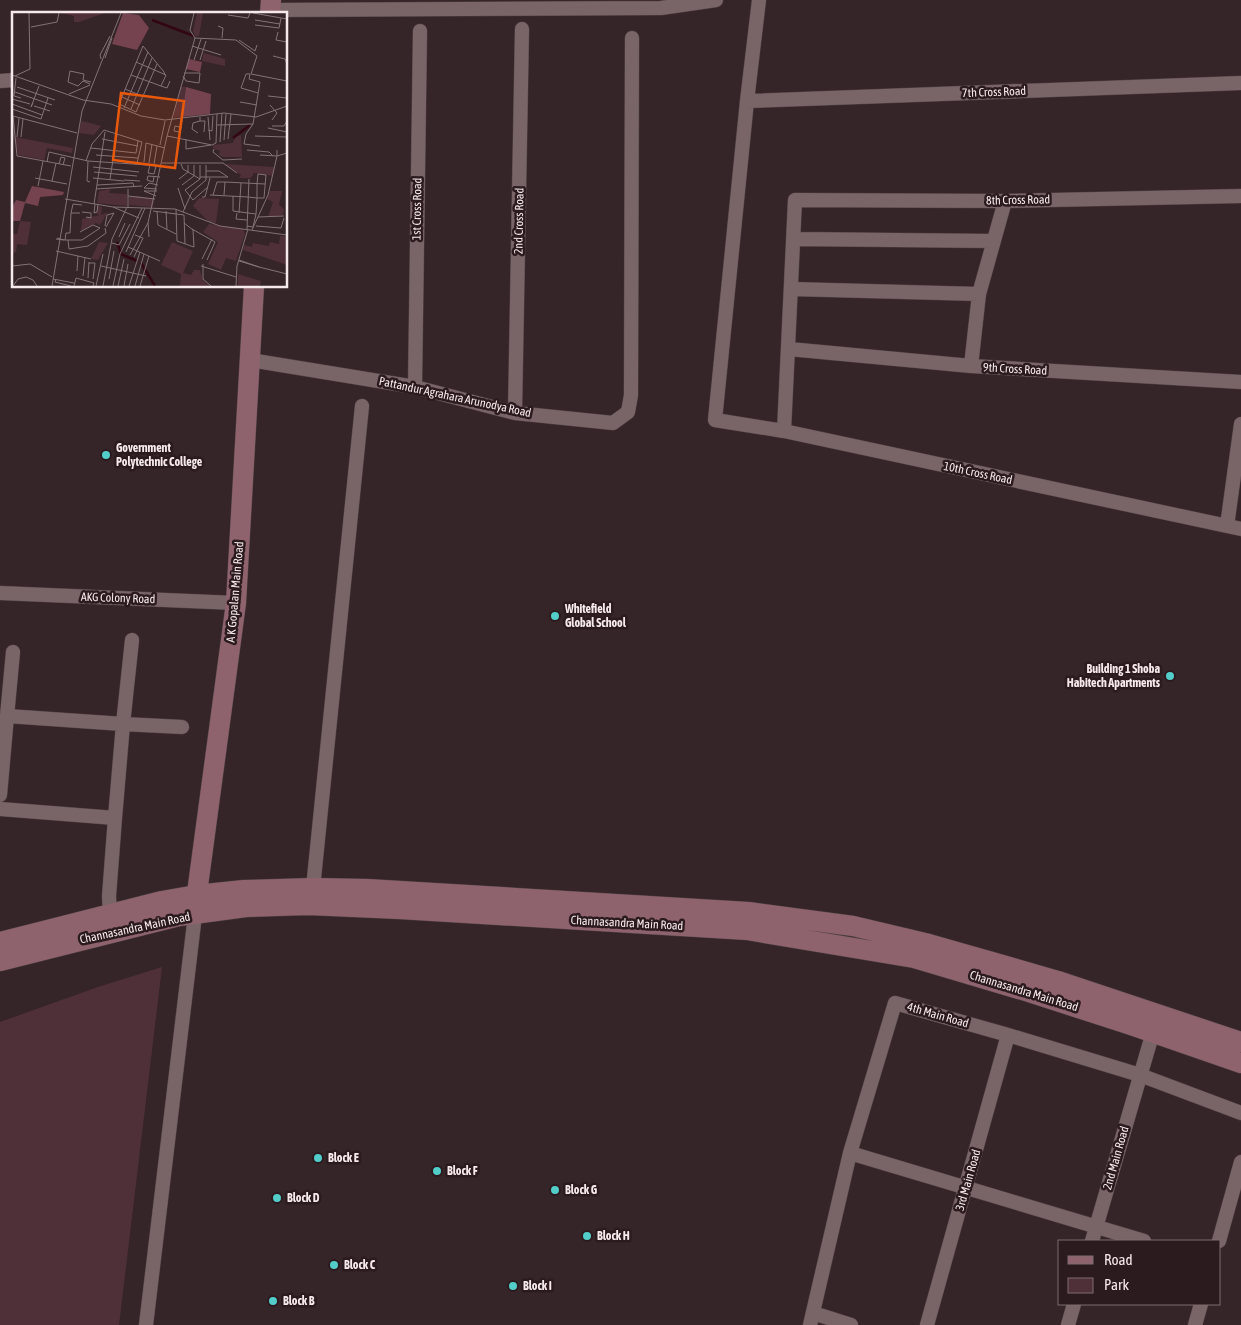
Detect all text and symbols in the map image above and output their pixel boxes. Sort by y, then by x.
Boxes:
inset map [12,12,288,288]
street label: 7th Cross Road [962,84,1026,100]
street label: 1st Cross Road [409,178,425,240]
street label: 2nd Cross Road [511,188,527,254]
street label: 8th Cross Road [986,192,1050,208]
street label: 9th Cross Road [983,360,1047,378]
street label: Pattandur Agrahara Arunodya Road [378,374,532,420]
place label: Government Polytechnic College [116,441,203,469]
marker: Government Polytechnic College [100,449,112,461]
street label: 10th Cross Road [942,459,1014,487]
street label: A K Gopalan Main Road [224,541,246,643]
street label: AKG Colony Road [81,590,155,606]
place label: Whitefield Global School [564,602,627,630]
marker: Whitefield Global School [549,610,561,622]
place label: Building 1 Shoba Habitech Apartments [1067,662,1161,690]
marker: Building 1 Shoba Habitech Apartments [1164,670,1176,682]
street label: Channasandra Main Road [78,909,192,947]
street label: Channasandra Main Road [570,913,684,933]
street label: Channasandra Main Road [968,968,1080,1014]
street label: 4th Main Road [906,1000,970,1030]
street label: 2nd Main Road [1100,1125,1132,1191]
street label: 3rd Main Road [953,1148,983,1212]
place label: Block E [328,1151,359,1165]
marker: Block E [312,1152,324,1164]
place label: Block F [447,1164,478,1178]
marker: Block F [431,1165,443,1177]
place label: Block G [565,1183,598,1197]
marker: Block G [549,1184,561,1196]
place label: Block D [287,1191,320,1205]
marker: Block D [271,1192,283,1204]
place label: Block H [597,1229,630,1243]
marker: Block H [581,1230,593,1242]
legend [1058,1240,1221,1305]
text: Road [1104,1251,1133,1268]
place label: Block C [344,1258,376,1272]
marker: Block C [328,1259,340,1271]
text: Park [1104,1276,1129,1293]
place label: Block I [523,1279,552,1293]
marker: Block I [507,1280,519,1292]
place label: Block B [283,1294,315,1308]
marker: Block B [267,1295,279,1307]

